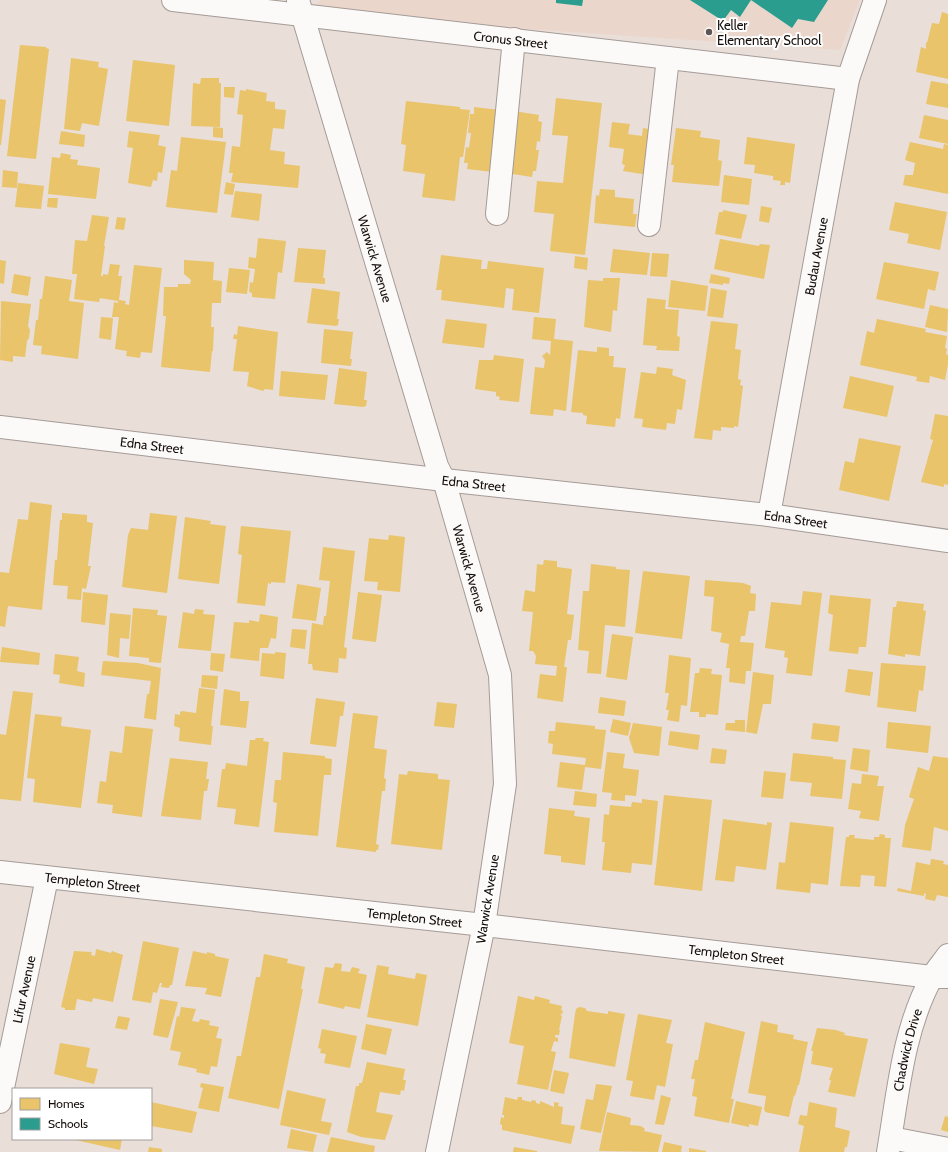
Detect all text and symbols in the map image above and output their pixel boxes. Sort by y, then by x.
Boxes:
place label: Keller Elementary School [717,17,821,48]
street label: Cronus Street [473,27,549,52]
marker: Keller Elementary School [704,27,714,37]
street label: Warwick Avenue [355,213,396,305]
street label: Budau Avenue [801,216,831,296]
street label: Edna Street [119,433,185,457]
street label: Edna Street [441,472,507,495]
street label: Edna Street [763,506,829,531]
street label: Warwick Avenue [449,523,490,614]
street label: Warwick Avenue [472,853,502,945]
street label: Templeton Street [44,869,142,895]
street label: Templeton Street [366,904,464,931]
street label: Templeton Street [688,941,786,968]
street label: Lifur Avenue [9,954,39,1025]
street label: Chadwick Drive [890,1006,925,1092]
legend [12,1088,152,1140]
text: Homes [48,1096,85,1111]
text: Schools [48,1116,88,1131]

